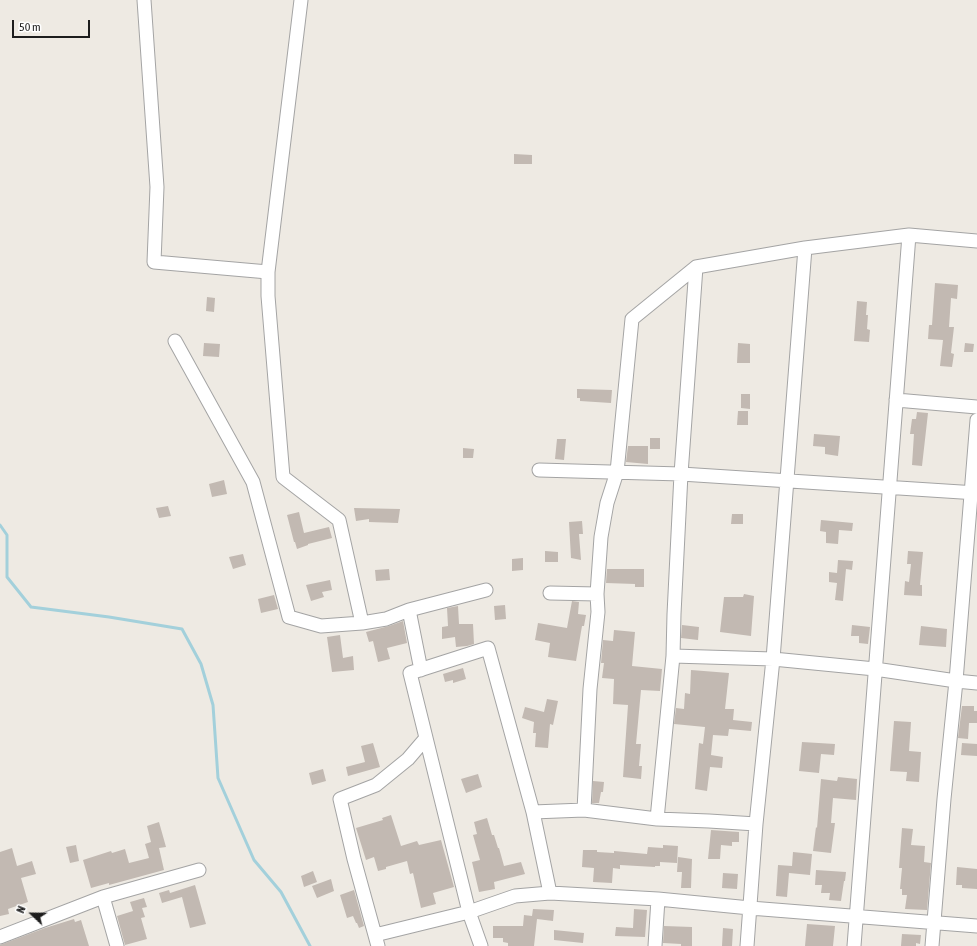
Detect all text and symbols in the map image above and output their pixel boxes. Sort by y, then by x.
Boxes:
scale bar [14,12,92,38]
text: 50 m [19,20,41,34]
north arrow [12,894,52,934]
text: N [14,904,28,915]

